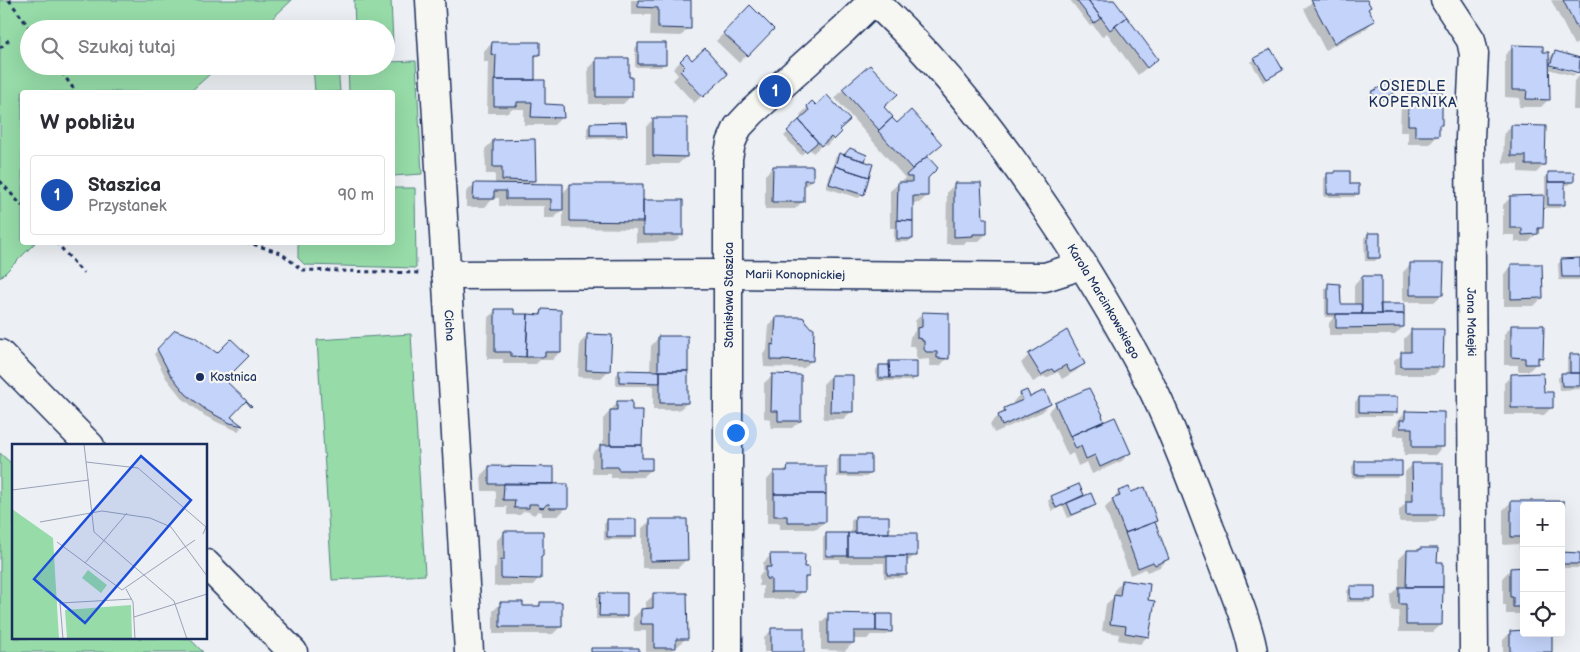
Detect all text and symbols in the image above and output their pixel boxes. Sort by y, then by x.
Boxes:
search box [20,20,395,75]
icon: search [38,34,66,62]
text: Szukaj tutaj [78,36,175,59]
pin: 1 [759,72,791,110]
district label: OSIEDLE KOPERNIKA [1369,78,1457,111]
text: W pobliżu [40,110,135,135]
text: Staszica [88,174,161,197]
text: 1 [54,186,60,205]
text: 90 m [338,186,374,205]
text: Przystanek [88,197,167,216]
street label: Karola Marcinkowskiego [1063,241,1143,362]
street label: Stanisława Staszica [722,242,737,348]
street label: Marii Konopnickiej [745,267,845,283]
street label: Jana Matejki [1463,287,1479,357]
street label: Cicha [441,309,457,342]
place label: Kostnica [210,370,257,385]
marker: Kostnica [194,371,206,383]
your location [723,420,749,446]
inset map [12,444,208,640]
map controls [1520,502,1565,637]
button: + [1520,502,1565,547]
button: − [1520,547,1565,592]
button: locate [1520,592,1565,637]

